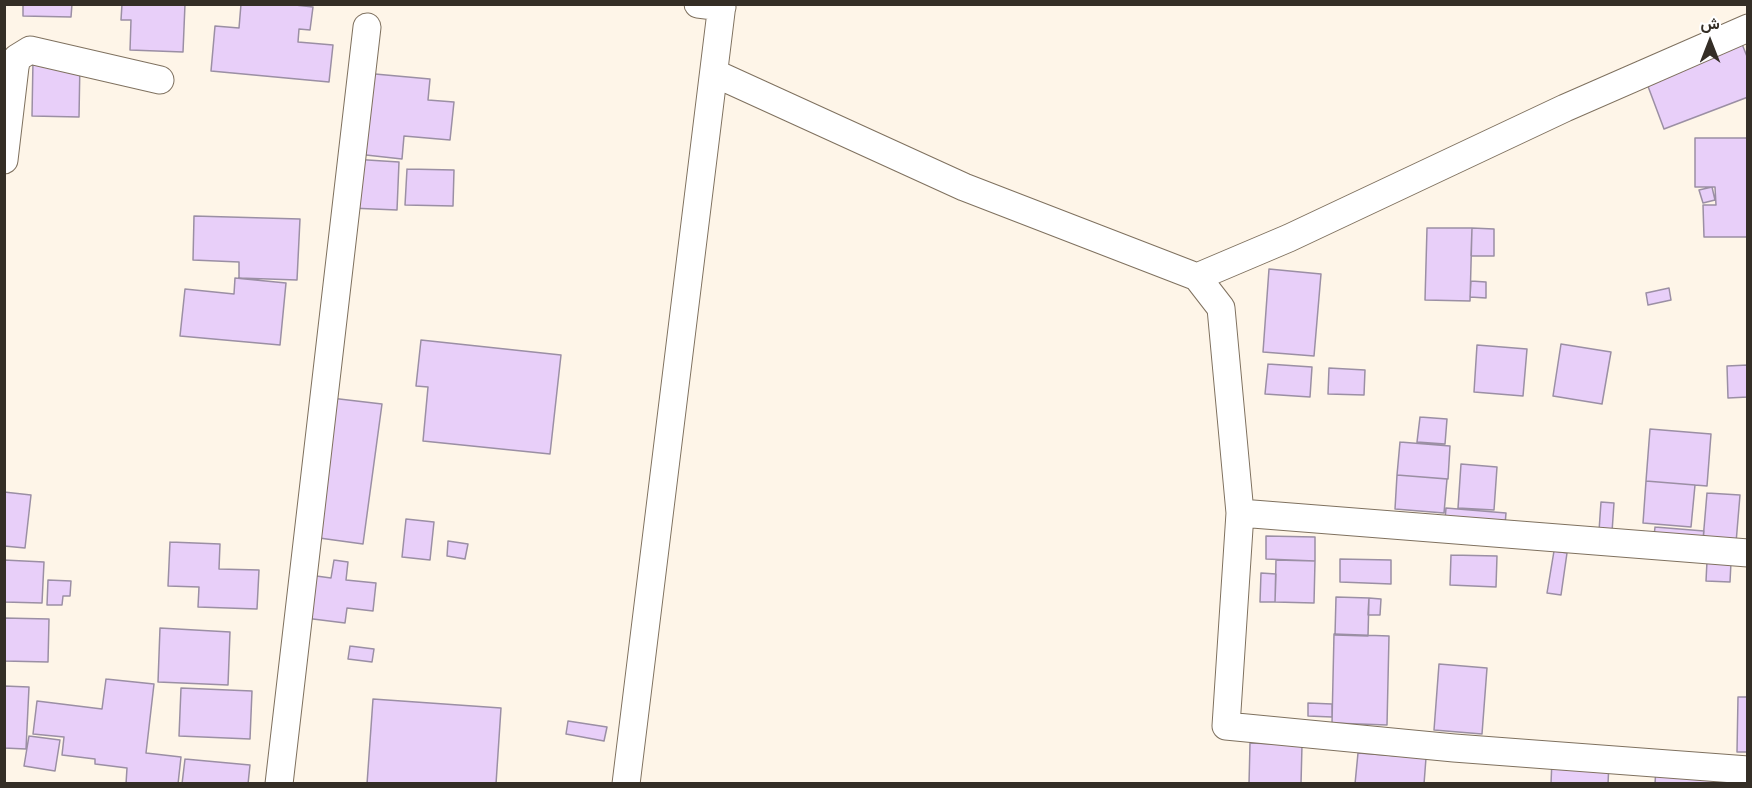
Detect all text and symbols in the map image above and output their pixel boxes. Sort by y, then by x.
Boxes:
north arrow [1680,12,1740,72]
text: ش [1700,16,1720,32]

